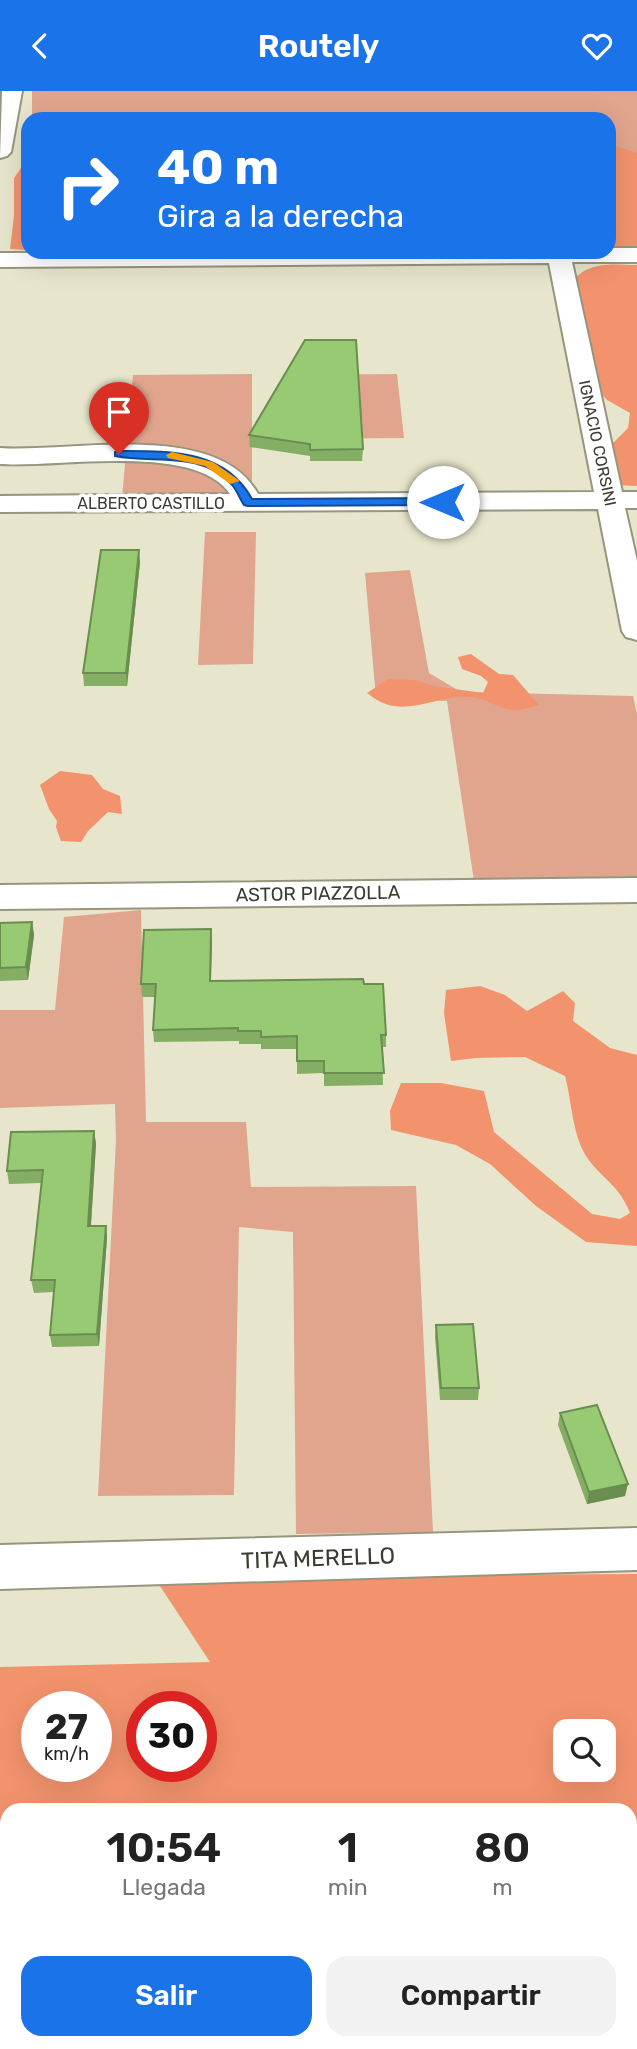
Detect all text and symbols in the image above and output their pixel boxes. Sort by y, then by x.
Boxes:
icon: back [21,27,59,65]
text: Routely [258,27,379,65]
icon: heart [578,27,616,65]
text: 40 m [157,138,279,196]
icon: right [42,140,133,231]
text: Gira a la derecha [157,197,404,235]
street label: IGNACIO CORSINI [575,378,620,508]
pin [89,382,149,454]
icon: arrive [100,393,138,431]
position arrow [406,465,480,539]
street label: ALBERTO CASTILLO [77,494,225,513]
street label: ASTOR PIAZZOLLA [235,881,401,906]
street label: TITA MERELLO [241,1541,395,1575]
speed limit sign: 30 [126,1691,217,1782]
text: 27 [45,1706,88,1748]
map controls [553,1719,616,1782]
button: search [553,1719,616,1782]
text: km/h [44,1743,89,1765]
text: 10:54 [107,1823,221,1873]
text: 1 [338,1823,358,1873]
text: 80 [474,1823,530,1873]
text: Llegada [122,1873,206,1901]
text: min [328,1873,368,1901]
text: m [492,1873,513,1901]
button: Salir [21,1956,312,2036]
button: Compartir [326,1956,616,2036]

